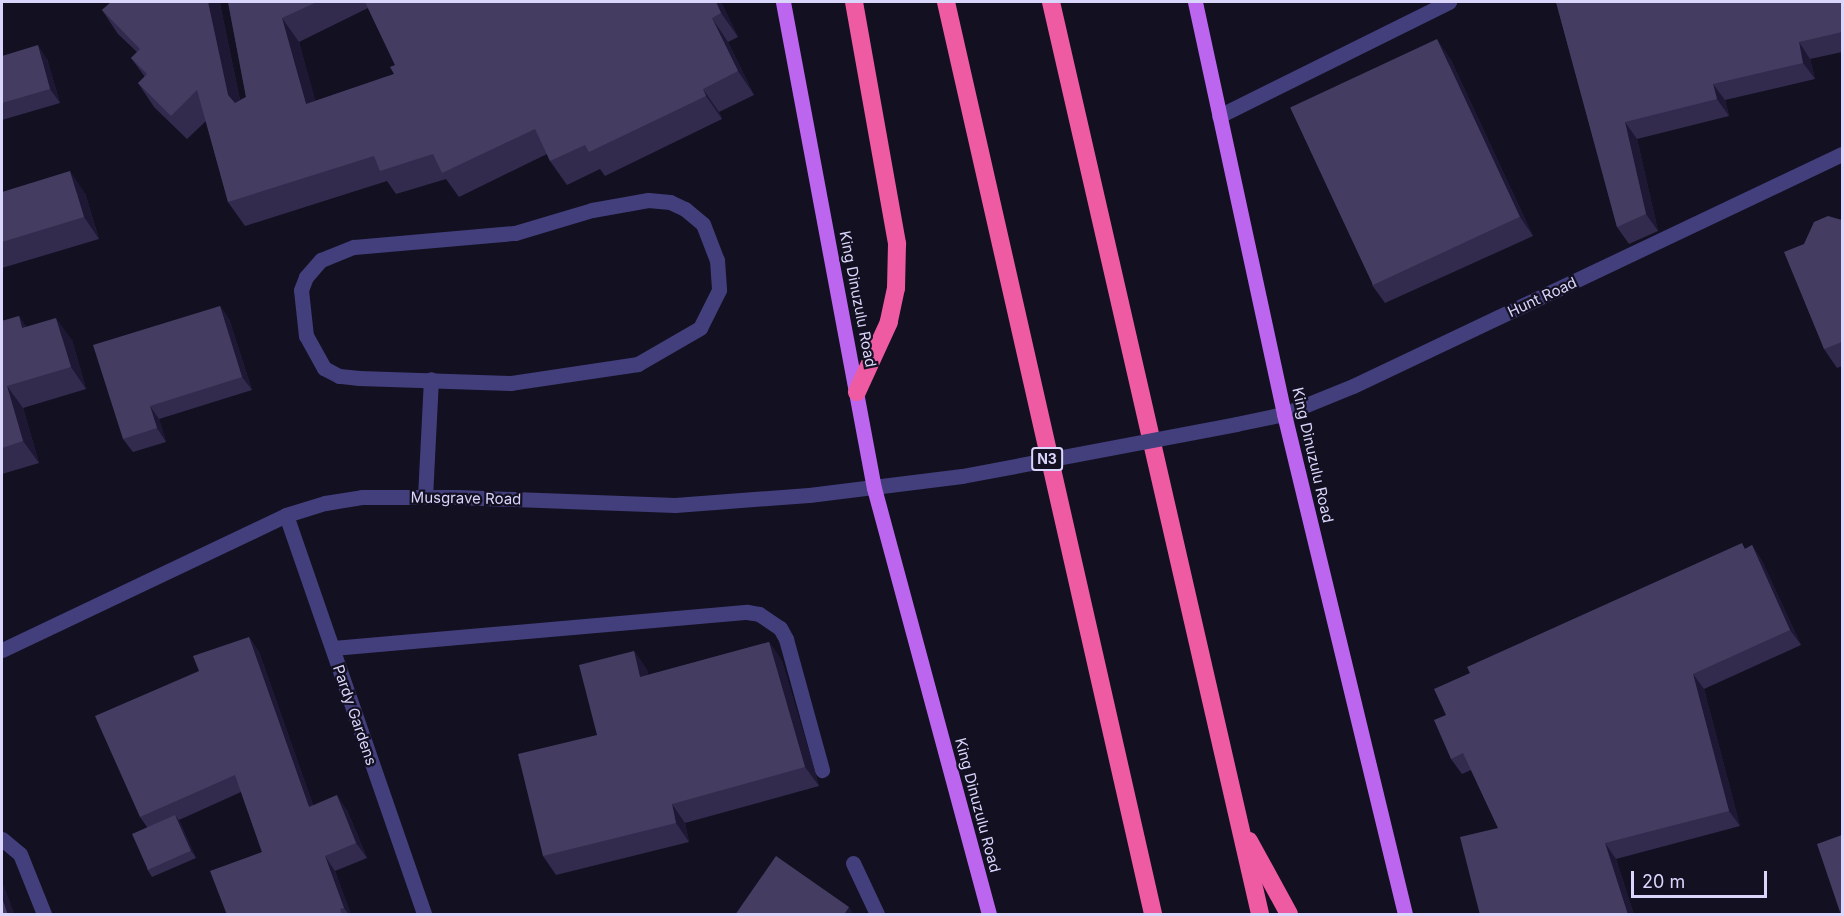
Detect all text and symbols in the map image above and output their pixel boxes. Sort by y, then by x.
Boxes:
street label: King Dinuzulu Road [836,229,880,369]
street label: Hunt Road [1505,273,1579,321]
street label: King Dinuzulu Road [1289,386,1337,524]
road number: N3 [1030,448,1064,470]
street label: Musgrave Road [411,488,521,508]
street label: Pardy Gardens [329,662,381,768]
street label: King Dinuzulu Road [951,736,1005,874]
scale bar [1634,859,1770,897]
text: 20 m [1642,871,1685,892]

